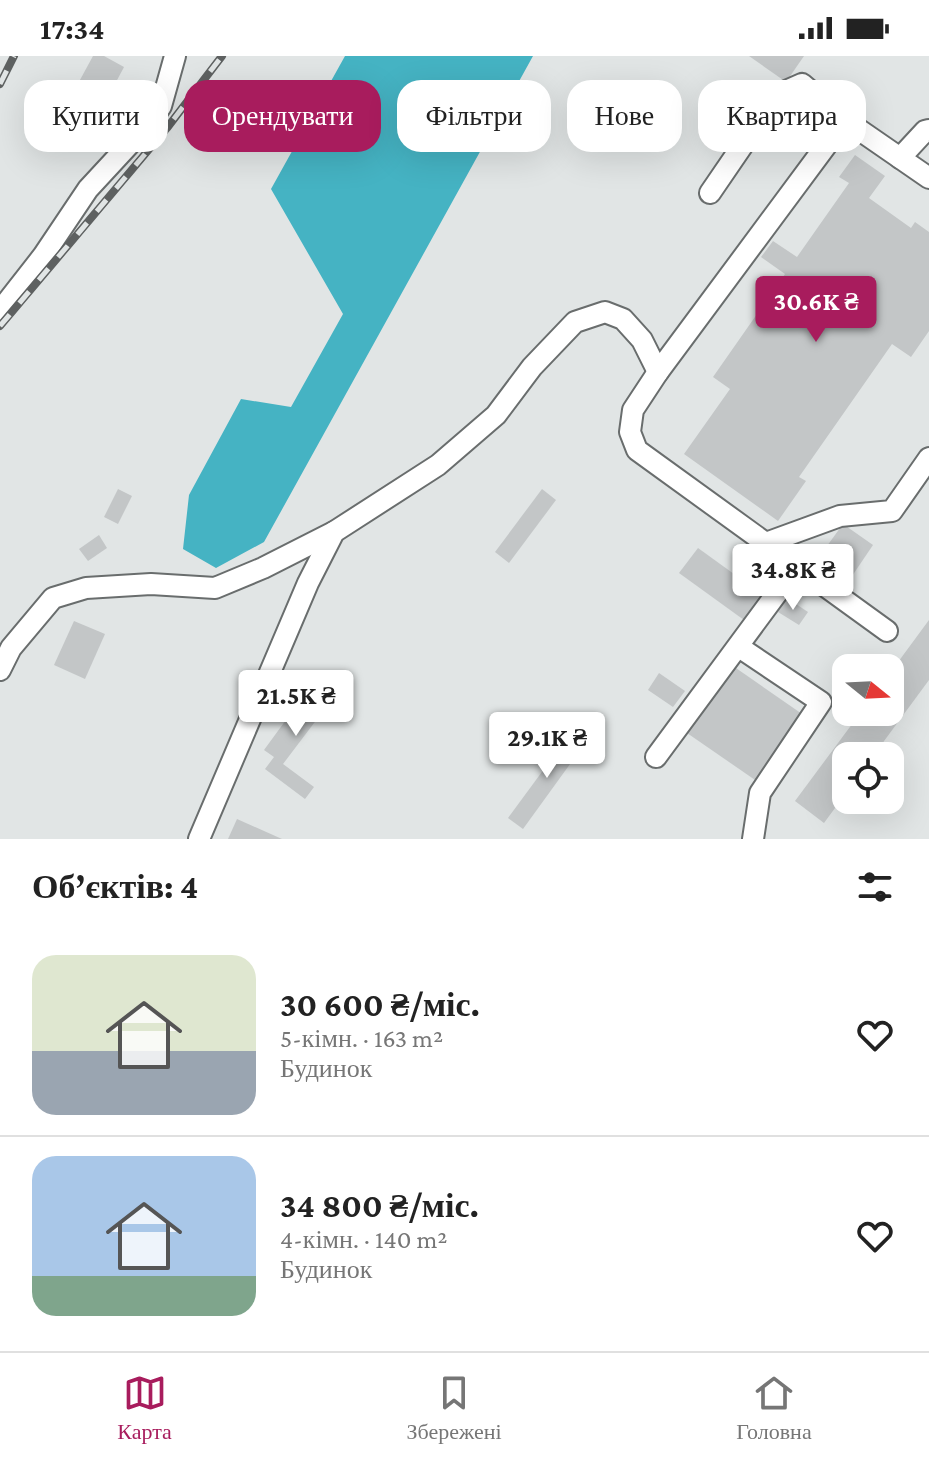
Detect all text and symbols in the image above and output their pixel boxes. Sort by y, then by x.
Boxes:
text: 17:34 [40,12,104,45]
chip: Купити [24,80,168,152]
chip: Орендувати [184,80,381,152]
chip: Фільтри [397,80,551,152]
chip: Нове [567,80,682,152]
chip: Квартира [698,80,866,152]
pin: 30.6K ₴ [742,276,890,344]
text: 30.6K ₴ [773,287,859,316]
pin: 34.8K ₴ [719,544,867,612]
text: 34.8K ₴ [750,555,836,584]
north arrow [832,654,904,726]
map controls [832,654,904,814]
pin: 21.5K ₴ [222,670,370,738]
text: 21.5K ₴ [256,681,336,710]
pin: 29.1K ₴ [473,712,621,780]
text: 29.1K ₴ [507,723,587,752]
button: locate [832,742,904,814]
icon: filters [853,865,897,909]
text: Об’єктів: 4 [32,868,198,905]
text: 30 600 ₴/міс. [280,986,480,1023]
icon: home [96,987,192,1083]
icon: heart [853,1013,897,1057]
text: 5-кімн. · 163 m² [280,1024,443,1053]
text: Будинок [280,1054,372,1083]
text: 34 800 ₴/міс. [280,1187,479,1224]
icon: home [96,1188,192,1284]
icon: heart [853,1214,897,1258]
text: 4-кімн. · 140 m² [280,1225,447,1254]
text: Будинок [280,1255,372,1284]
tab: Карта [117,1371,172,1445]
tab: Збережені [407,1371,502,1445]
tab: Головна [736,1371,812,1445]

